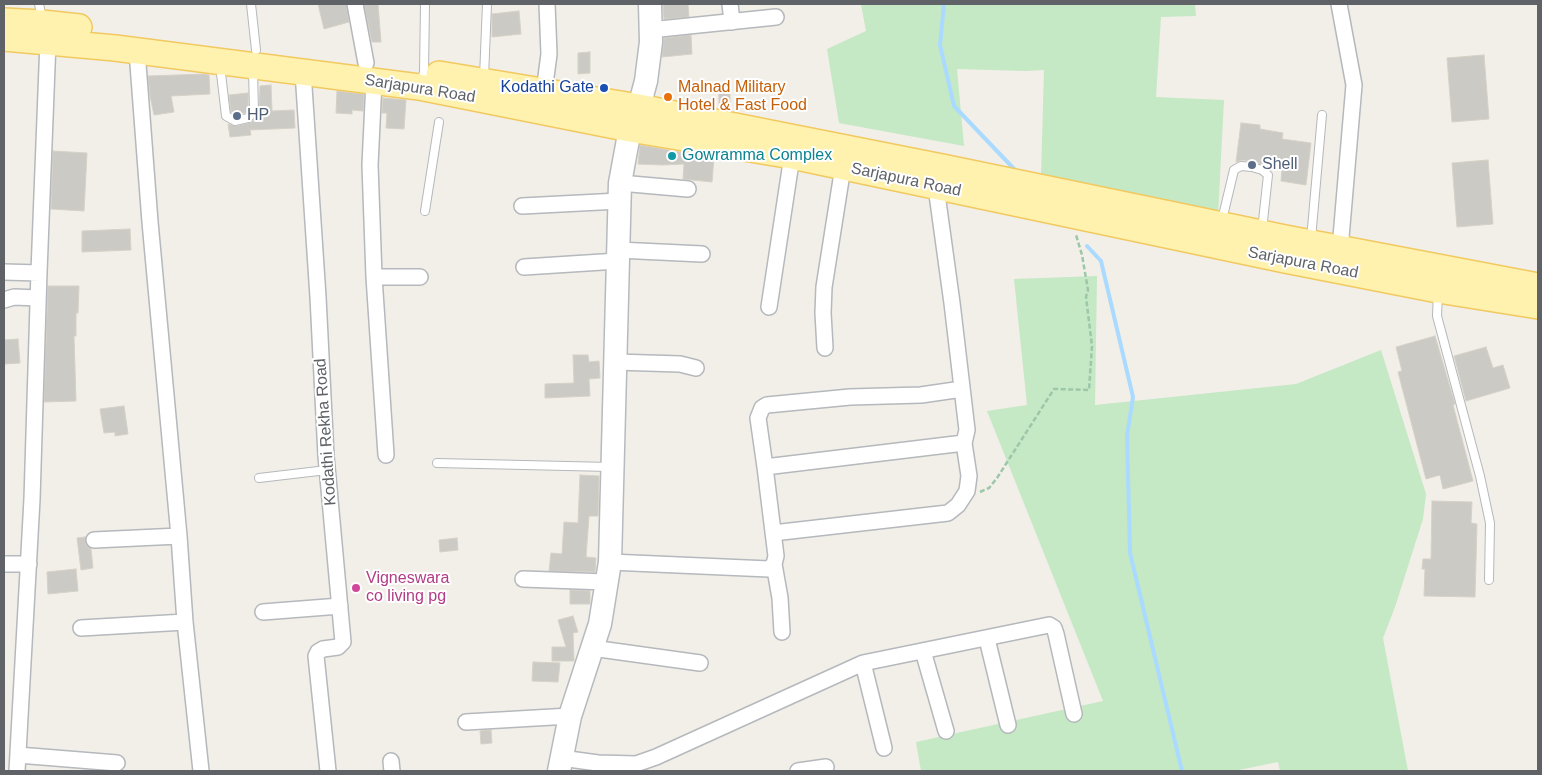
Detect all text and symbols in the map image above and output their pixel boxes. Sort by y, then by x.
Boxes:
street label: Sarjapura Road [363,71,477,107]
place label: Kodathi Gate [501,78,594,98]
place label: Malnad Military Hotel & Fast Food [678,78,807,116]
marker: Kodathi Gate [598,82,610,94]
marker: Malnad Military Hotel & Fast Food [662,91,674,103]
place label: HP [247,106,269,126]
marker: HP [231,110,243,122]
place label: Gowramma Complex [682,146,832,166]
marker: Gowramma Complex [666,150,678,162]
place label: Shell [1262,155,1298,175]
street label: Sarjapura Road [849,159,963,201]
marker: Shell [1246,159,1258,171]
street label: Sarjapura Road [1246,243,1360,283]
street label: Kodathi Rekha Road [311,358,341,506]
place label: Vigneswara co living pg [366,569,449,607]
marker: Vigneswara co living pg [350,582,362,594]

